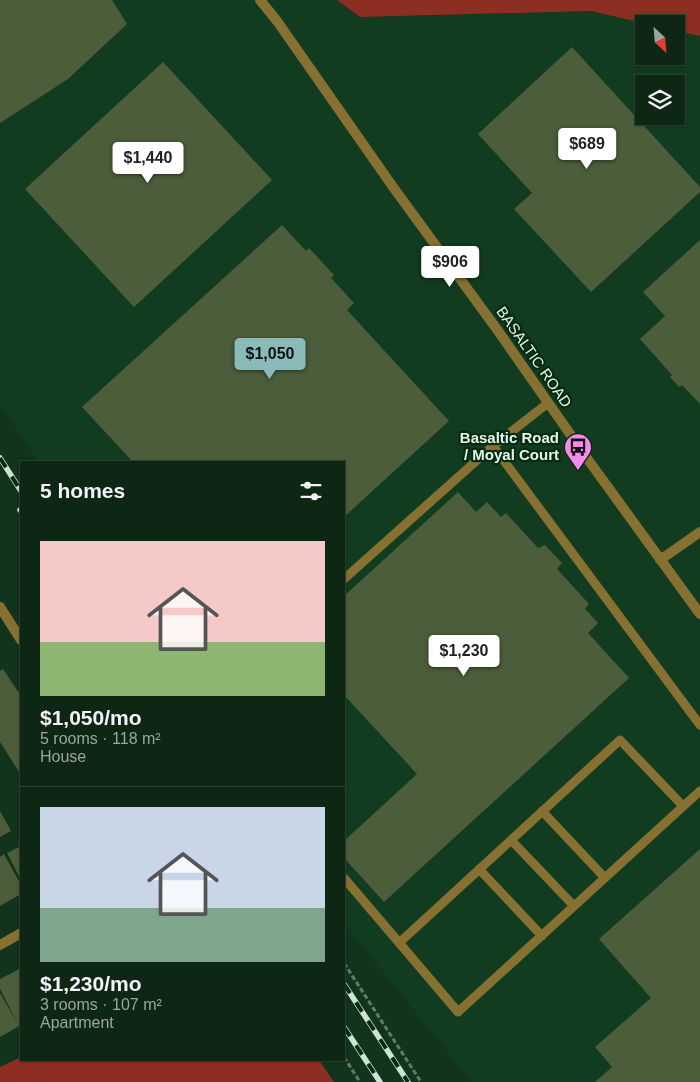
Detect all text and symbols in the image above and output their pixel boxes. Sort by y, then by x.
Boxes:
north arrow [635,15,685,65]
map controls [635,15,685,125]
button: layers [635,75,685,125]
pin: $689 [557,128,617,170]
text: $689 [569,135,605,152]
pin: $1,440 [107,142,189,184]
text: $1,440 [124,149,172,166]
pin: $906 [420,246,480,288]
text: $906 [432,253,468,270]
street label: BASALTIC ROAD [493,303,576,410]
pin: $1,050 [229,338,311,380]
text: $1,050 [246,345,294,362]
place label: Basaltic Road / Moyal Court [460,429,559,463]
bus stop icon: Basaltic Road / Moyal Court [563,432,593,471]
icon: filters [297,477,325,505]
text: 5 homes [40,479,125,502]
icon: home [138,574,228,664]
pin: $1,230 [423,634,505,677]
text: $1,230 [440,642,488,659]
text: $1,050/mo [40,706,142,729]
text: 5 rooms · 118 m² [40,730,161,747]
text: House [40,748,86,765]
icon: home [138,839,228,929]
text: $1,230/mo [40,972,142,995]
text: 3 rooms · 107 m² [40,996,162,1013]
text: Apartment [40,1014,114,1031]

